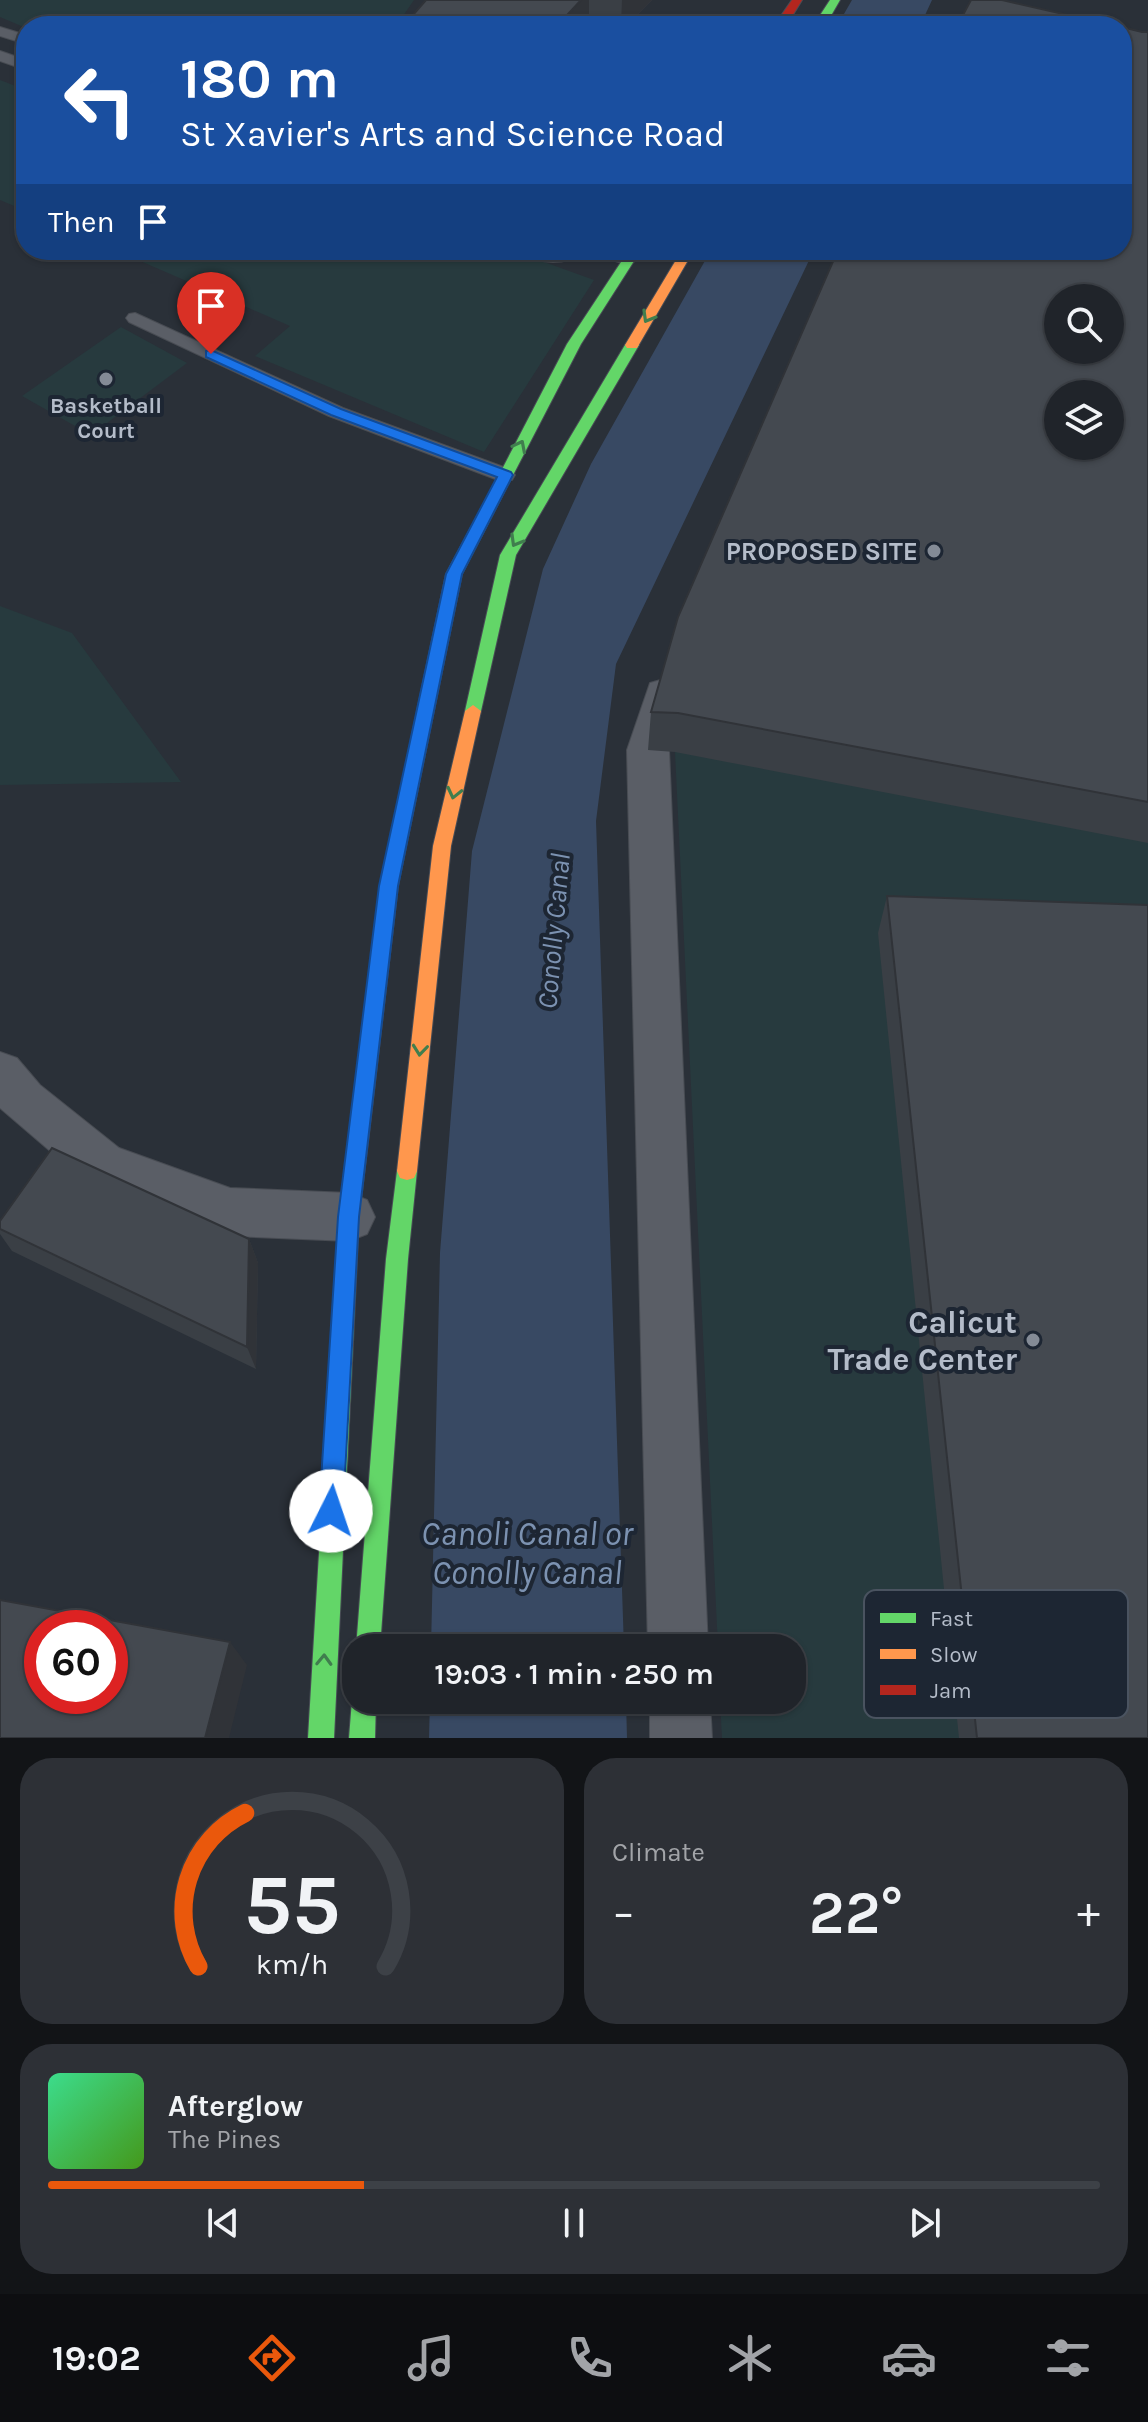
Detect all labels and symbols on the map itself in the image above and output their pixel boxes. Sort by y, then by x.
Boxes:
pin [177,272,245,354]
one-way arrow [642,308,658,323]
marker: Basketball Court [97,370,115,388]
place label: Basketball Court [50,393,162,444]
one-way arrow [511,440,526,455]
one-way arrow [510,532,526,547]
place label: PROPOSED SITE [726,536,918,567]
marker: PROPOSED SITE [925,542,943,560]
one-way arrow [446,786,463,799]
water label: Conolly Canal [530,852,577,1010]
one-way arrow [411,1044,428,1057]
place label: Calicut Trade Center [827,1304,1017,1378]
marker: Calicut Trade Center [1024,1331,1042,1349]
position arrow [289,1469,373,1553]
water label: Canoli Canal or Conolly Canal [421,1514,634,1593]
legend [864,1590,1128,1718]
text: Fast [930,1606,973,1632]
speed limit sign: 60 [24,1610,128,1714]
text: Slow [930,1642,977,1668]
one-way arrow [316,1653,333,1666]
text: Jam [930,1678,972,1704]

